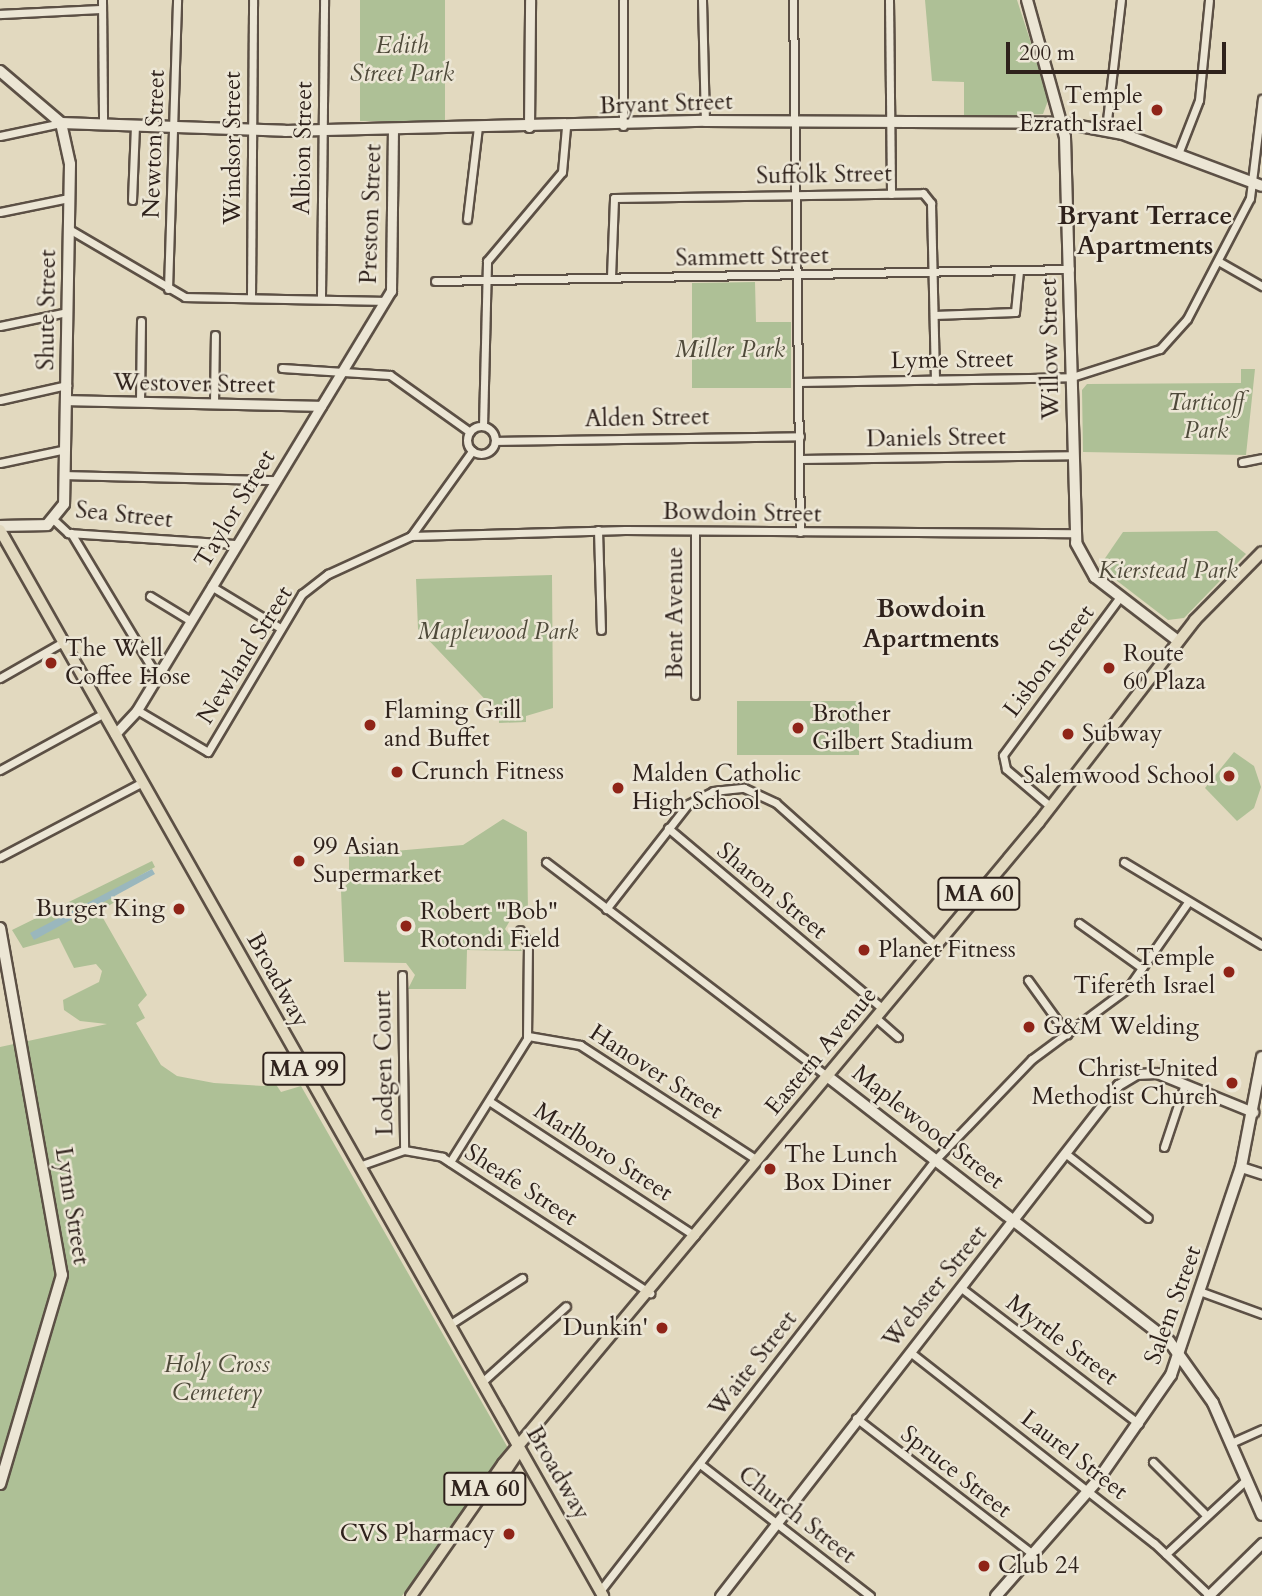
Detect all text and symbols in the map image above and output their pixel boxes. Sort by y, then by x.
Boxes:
scale bar [1010,28,1230,72]
park label: Edith Street Park [350,32,454,88]
text: 200 m [1019,39,1075,68]
street label: Newton Street [137,69,171,219]
street label: Windsor Street [219,71,247,225]
street label: Albion Street [287,81,319,215]
place label: Temple Ezrath Israel [1019,82,1143,138]
street label: Bryant Street [599,87,733,121]
marker: Temple Ezrath Israel [1149,102,1165,118]
street label: Preston Street [354,143,388,285]
street label: Suffolk Street [756,159,892,191]
district label: Bryant Terrace Apartments [1058,200,1232,262]
street label: Sammett Street [675,241,829,273]
street label: Shute Street [32,249,62,371]
street label: Willow Street [1034,278,1066,420]
park label: Miller Park [675,336,785,364]
street label: Lyme Street [890,345,1014,375]
street label: Westover Street [113,368,275,400]
park label: Tarticoff Park [1167,389,1245,445]
street label: Alden Street [584,403,710,433]
street label: Daniels Street [866,422,1006,454]
street label: Taylor Street [188,445,282,573]
street label: Sea Street [74,496,174,534]
street label: Bowdoin Street [662,497,822,529]
street label: Bent Avenue [661,547,689,679]
park label: Kierstead Park [1098,557,1238,585]
street label: Newland Street [191,581,299,729]
district label: Bowdoin Apartments [863,593,999,654]
street label: Lisbon Street [997,599,1101,723]
park label: Maplewood Park [418,618,578,646]
place label: The Well Coffee Hose [65,635,191,691]
place label: Route 60 Plaza [1123,640,1206,696]
marker: The Well Coffee Hose [43,655,59,671]
marker: Route 60 Plaza [1101,660,1117,676]
place label: Flaming Grill and Buffet [384,697,521,753]
place label: Brother Gilbert Stadium [812,700,973,756]
marker: Flaming Grill and Buffet [362,717,378,733]
marker: Brother Gilbert Stadium [790,720,806,736]
place label: Subway [1082,720,1162,748]
marker: Subway [1060,726,1076,742]
place label: Crunch Fitness [411,758,564,786]
place label: Malden Catholic High School [632,760,801,816]
place label: Salemwood School [1023,762,1215,790]
marker: Crunch Fitness [389,764,405,780]
marker: Salemwood School [1221,768,1237,784]
marker: Malden Catholic High School [610,780,626,796]
place label: 99 Asian Supermarket [313,833,441,889]
street label: Sharon Street [711,837,833,945]
marker: 99 Asian Supermarket [291,853,307,869]
road number: MA 60 [937,874,1021,914]
place label: Burger King [36,895,165,923]
place label: Robert "Bob" Rotondi Field [420,898,560,954]
marker: Burger King [171,901,187,917]
marker: Robert "Bob" Rotondi Field [398,918,414,934]
street label: Broadway [240,928,316,1032]
place label: Planet Fitness [878,936,1016,964]
marker: Planet Fitness [856,942,872,958]
place label: Temple Tifereth Israel [1073,944,1215,1000]
marker: Temple Tifereth Israel [1221,964,1237,980]
street label: Eastern Avenue [759,981,883,1121]
street label: Lodgen Court [368,990,400,1136]
place label: G&M Welding [1043,1013,1199,1041]
street label: Hanover Street [584,1018,728,1126]
marker: G&M Welding [1021,1019,1037,1035]
road number: MA 99 [262,1050,346,1088]
place label: Christ United Methodist Church [1032,1055,1218,1111]
street label: Maplewood Street [846,1059,1010,1195]
marker: Christ United Methodist Church [1224,1075,1240,1091]
street label: Marlboro Street [528,1096,678,1208]
street label: Sheafe Street [459,1138,583,1232]
place label: The Lunch Box Diner [784,1141,898,1197]
street label: Lynn Street [48,1145,96,1267]
marker: The Lunch Box Diner [762,1161,778,1177]
street label: Webster Street [877,1220,993,1354]
street label: Salem Street [1138,1242,1208,1368]
street label: Myrtle Street [1000,1289,1124,1391]
street label: Waite Street [703,1305,803,1423]
place label: Dunkin' [563,1314,648,1342]
marker: Dunkin' [654,1320,670,1336]
park label: Holy Cross Cemetery [164,1351,270,1407]
street label: Laurel Street [1015,1404,1133,1506]
street label: Spruce Street [895,1420,1017,1524]
street label: Broadway [520,1421,596,1525]
street label: Church Street [732,1460,862,1570]
road number: MA 60 [443,1470,527,1508]
place label: CVS Pharmacy [340,1520,495,1548]
marker: CVS Pharmacy [501,1526,517,1542]
place label: Club 24 [998,1552,1080,1580]
marker: Club 24 [976,1558,992,1574]

